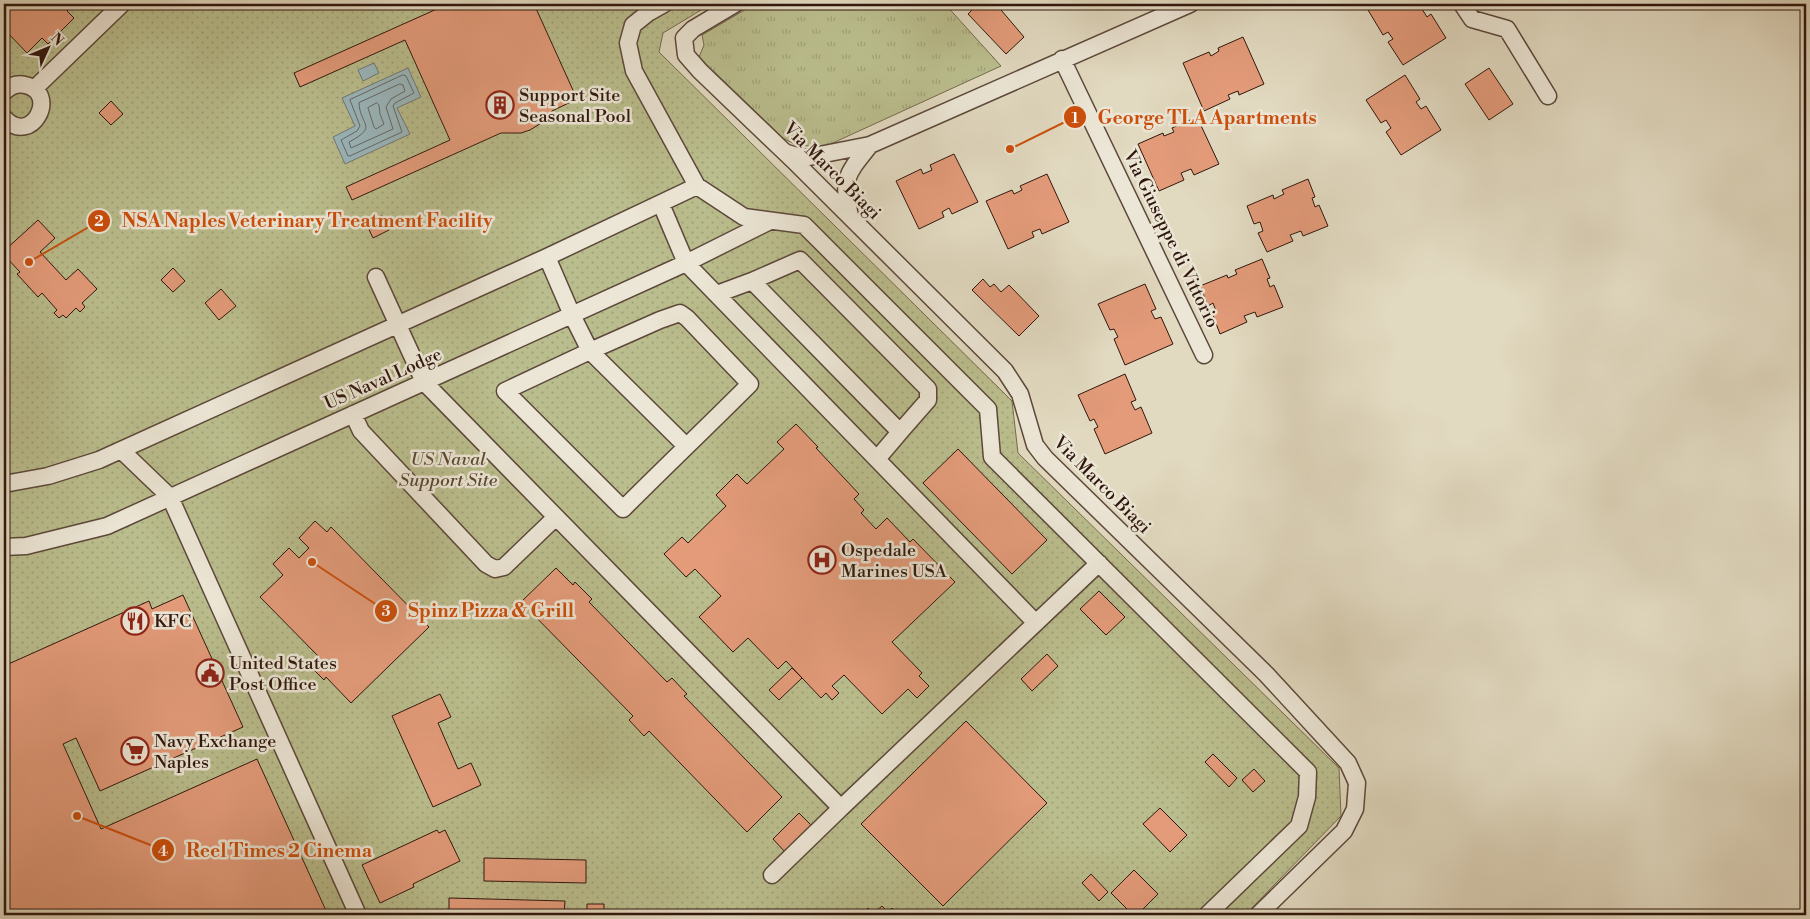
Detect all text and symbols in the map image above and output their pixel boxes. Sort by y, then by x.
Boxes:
north arrow [22,22,72,72]
text: N [46,29,67,50]
place label: Support Site Seasonal Pool [519,84,632,128]
building icon: Support Site Seasonal Pool [485,90,515,120]
callout: George TLA Apartments [1062,100,1326,134]
text: George TLA Apartments [1097,106,1317,130]
text: 1 [1071,109,1079,128]
street label: Via Marco Biagi [778,117,886,225]
street label: Via Giuseppe di Vittorio [1118,145,1224,332]
callout: NSA Naples Veterinary Treatment Facility [87,204,503,238]
text: NSA Naples Veterinary Treatment Facility [121,209,493,233]
text: 2 [94,212,104,231]
street label: US Naval Lodge [320,343,446,415]
street label: Via Marco Biagi [1048,431,1156,539]
park label: US Naval Support Site [399,448,498,492]
place label: Ospedale Marines USA [841,539,948,583]
hospital icon: Ospedale Marines USA [807,545,837,575]
callout: Spinz Pizza & Grill [373,594,584,628]
text: Spinz Pizza & Grill [408,599,574,623]
text: 3 [381,602,391,621]
restaurant icon: KFC [120,606,150,636]
place label: KFC [154,610,191,633]
place label: United States Post Office [229,652,337,696]
public building icon: United States Post Office [195,658,225,688]
place label: Navy Exchange Naples [154,730,276,774]
supermarket icon: Navy Exchange Naples [120,736,150,766]
callout: Reel Times 2 Cinema [151,833,382,867]
text: Reel Times 2 Cinema [186,839,373,863]
text: 4 [158,842,168,861]

